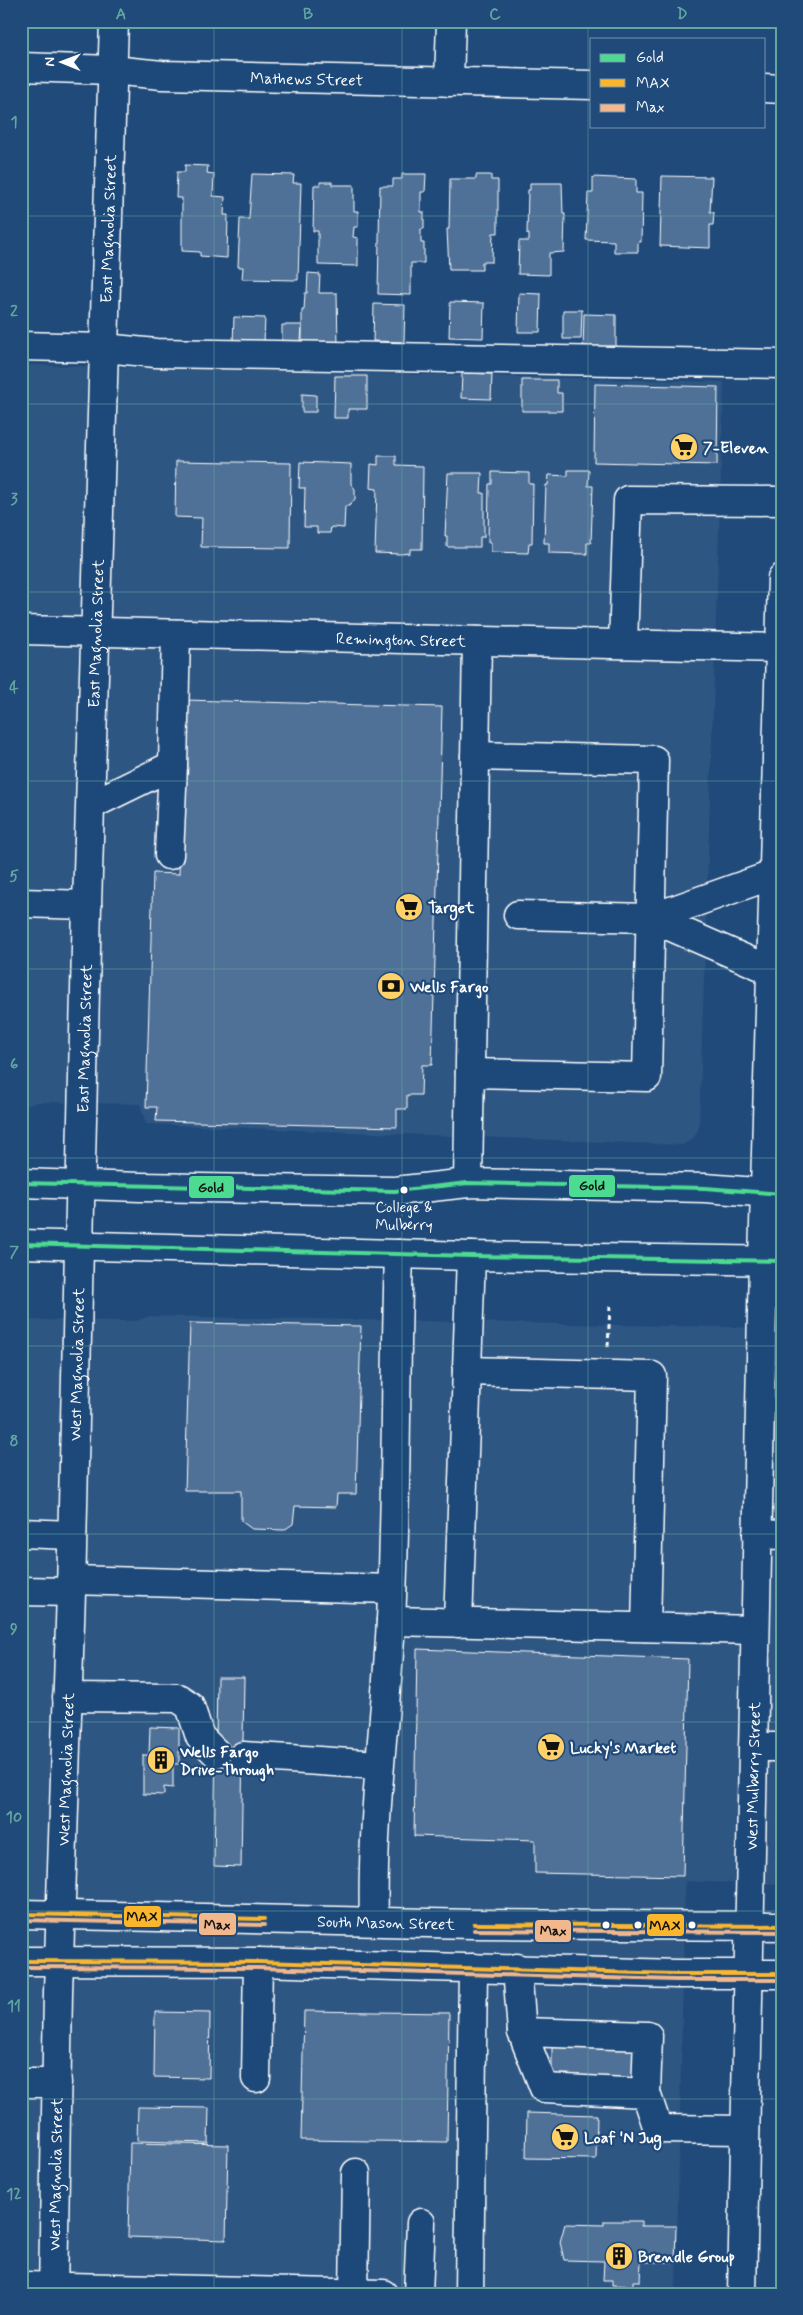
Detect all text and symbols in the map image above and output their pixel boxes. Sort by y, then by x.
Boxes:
text: A [116,4,126,25]
text: B [303,4,313,25]
text: C [489,4,501,25]
text: D [676,4,688,25]
north arrow [38,38,88,88]
legend [590,38,766,128]
text: Gold [636,48,664,68]
text: N [41,57,59,67]
street label: Mathews Street [250,68,364,92]
text: MAX [636,74,670,94]
text: Max [636,98,665,118]
text: 1 [10,112,18,133]
street label: East Magnolia Street [96,154,122,303]
text: 2 [10,301,18,322]
supermarket icon: 7-Eleven [669,432,699,462]
place label: 7-Eleven [703,438,769,459]
text: 3 [10,489,18,510]
street label: East Magnolia Street [84,558,110,708]
street label: Remington Street [336,628,467,653]
text: 4 [9,677,19,698]
text: 5 [9,866,19,887]
supermarket icon: Target [394,892,424,922]
place label: Target [428,898,475,921]
street label: East Magnolia Street [73,963,98,1113]
bank icon: Wells Fargo [376,971,406,1001]
place label: Wells Fargo [409,977,489,999]
text: 6 [10,1054,18,1075]
line badge: Gold [568,1174,616,1198]
line badge: Gold [188,1175,235,1199]
text: Gold [579,1177,605,1195]
text: Gold [198,1179,224,1197]
marker: College & Mulberry [399,1185,409,1195]
place label: College & Mulberry [375,1198,433,1236]
text: 7 [9,1242,19,1263]
street label: West Magnolia Street [66,1287,90,1441]
text: 8 [9,1431,19,1452]
text: 9 [10,1619,18,1640]
street label: West Magnolia Street [54,1692,80,1846]
street label: West Mulberry Street [742,1701,766,1851]
supermarket icon: Lucky's Market [536,1732,566,1762]
place label: Lucky's Market [570,1738,676,1759]
place label: Wells Fargo Drive-Through [179,1742,274,1782]
building icon: Wells Fargo Drive-Through [146,1745,176,1775]
text: 10 [6,1807,22,1828]
line badge: MAX [123,1905,162,1928]
text: MAX [126,1908,158,1926]
line badge: Max [198,1912,237,1936]
street label: South Mason Street [317,1912,456,1936]
line badge: MAX [646,1913,685,1937]
text: Max [204,1916,230,1934]
text: MAX [649,1917,681,1935]
line badge: Max [534,1919,572,1943]
unlabelled marker [601,1920,611,1930]
unlabelled marker [633,1920,643,1930]
unlabelled marker [687,1920,697,1930]
text: Max [540,1922,566,1940]
text: 11 [7,1996,21,2017]
street label: West Magnolia Street [45,2097,68,2251]
supermarket icon: Loaf 'N Jug [550,2122,580,2152]
place label: Loaf 'N Jug [584,2128,662,2151]
text: 12 [6,2184,22,2205]
building icon: Brendle Group [604,2241,634,2271]
place label: Brendle Group [638,2247,735,2268]

